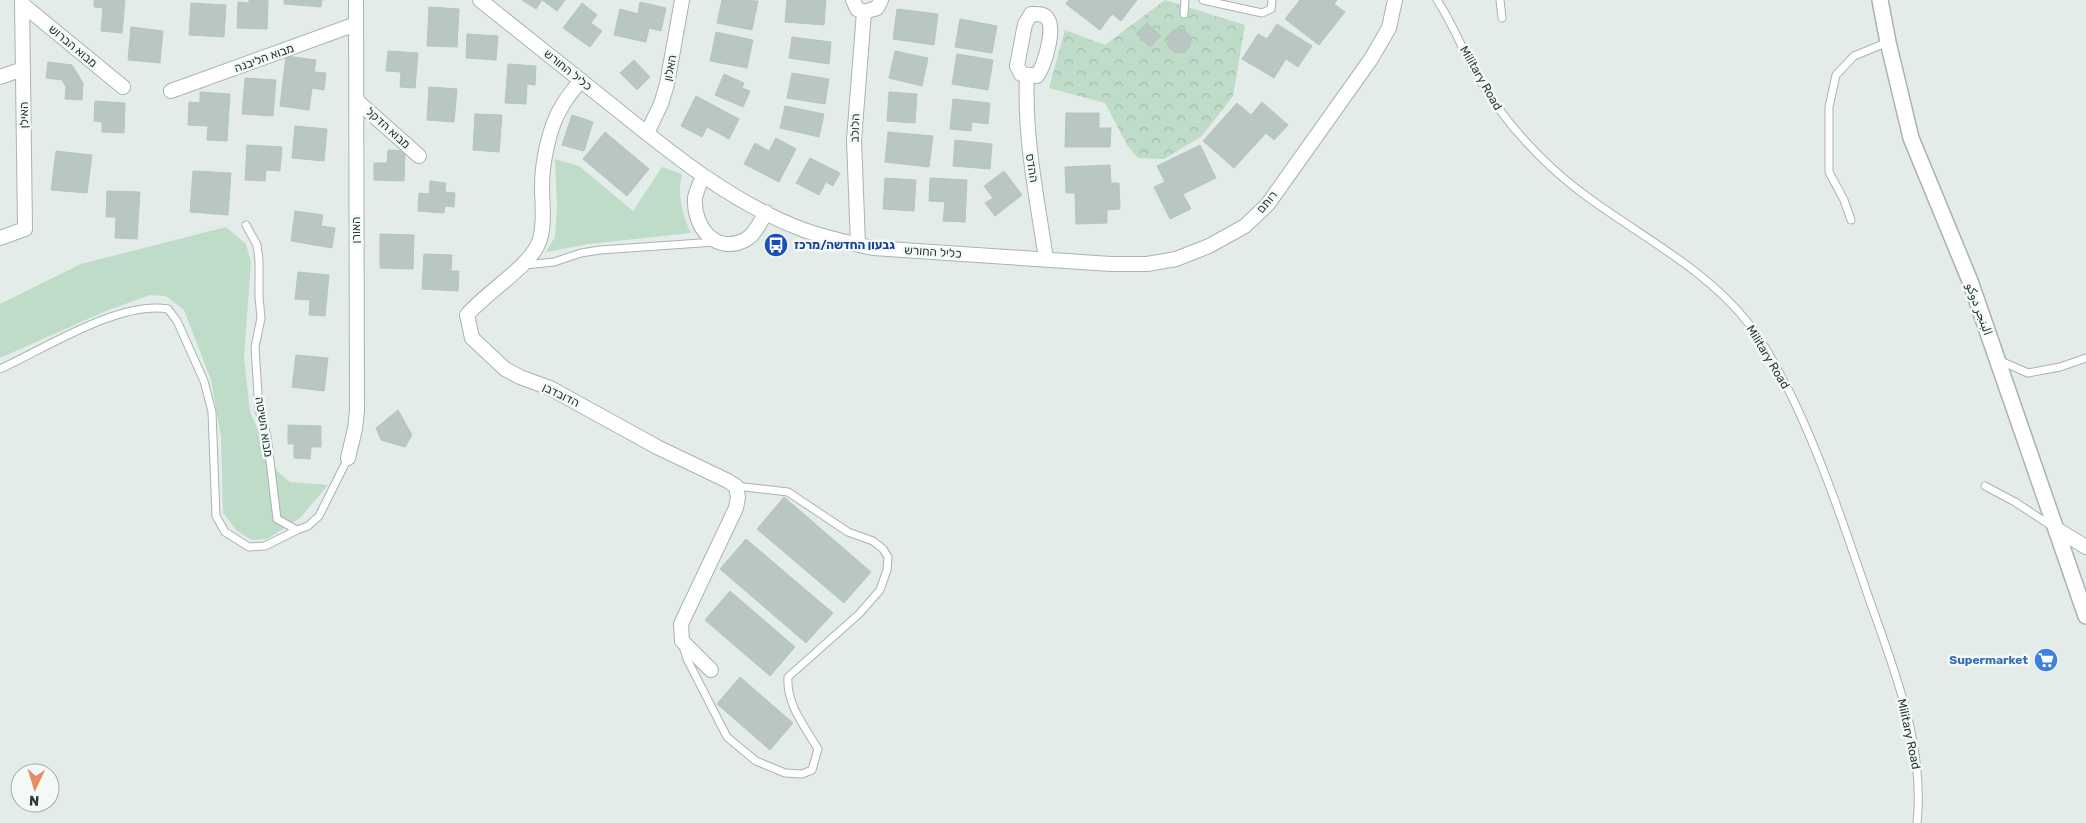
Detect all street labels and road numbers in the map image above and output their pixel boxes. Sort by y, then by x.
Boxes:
street label: מבוא הברוש [46,22,100,70]
street label: מבוא הליבנה [232,41,296,75]
street label: Military Road [1457,43,1505,113]
street label: כליל החורש [541,46,595,94]
street label: האלון [661,54,679,82]
street label: האילן [17,102,31,128]
street label: מבוא הדקל [363,104,413,152]
street label: הלולב [847,113,863,143]
street label: ההדס [1023,153,1041,183]
street label: רותם [1254,188,1280,216]
street label: האורן [349,217,363,243]
street label: כליל החורש [904,243,963,261]
street label: البنجر دوكو [1962,281,1995,338]
street label: Military Road [1744,323,1792,391]
street label: הדובדבן [540,380,582,410]
street label: מבוא השיטה [252,396,276,458]
street label: Military Road [1895,697,1923,771]

